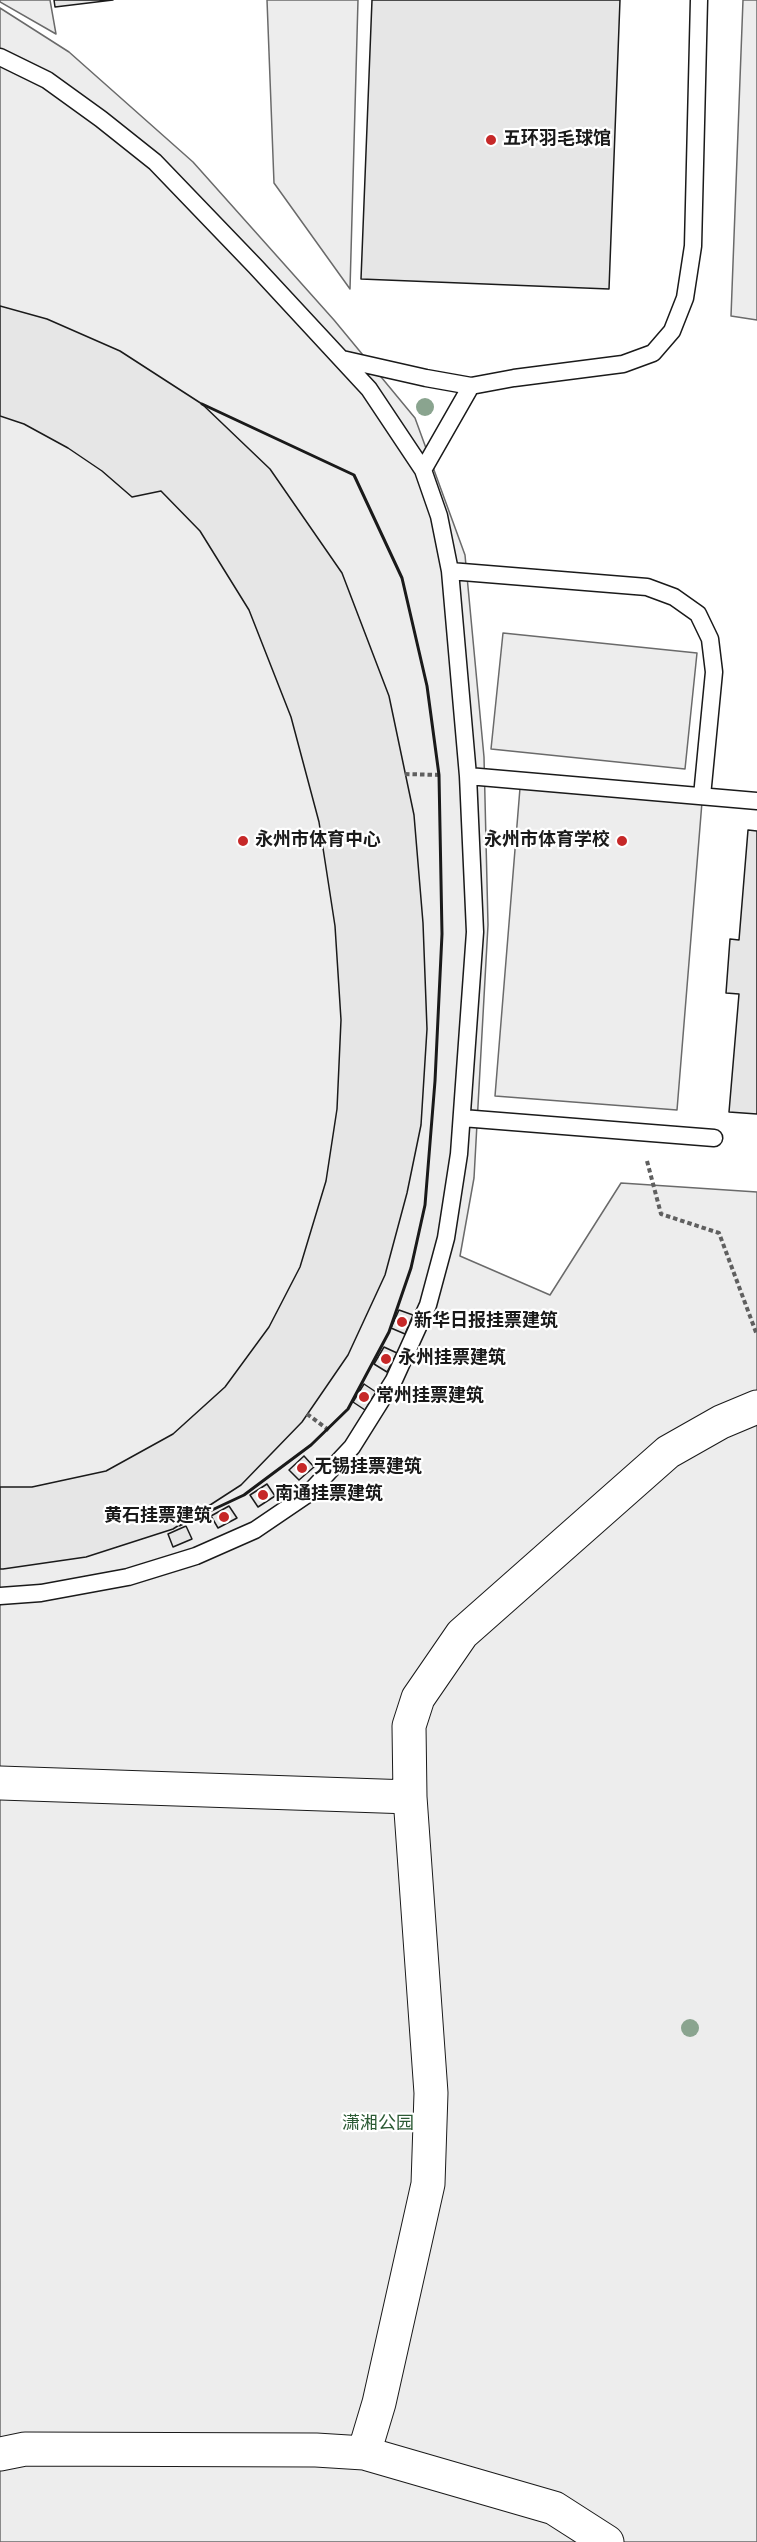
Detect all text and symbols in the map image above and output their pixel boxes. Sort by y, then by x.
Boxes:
place label: 五环羽毛球馆 [503,129,611,151]
marker: 五环羽毛球馆 [484,133,498,147]
place label: 永州市体育中心 [255,830,381,852]
place label: 永州市体育学校 [484,830,610,852]
marker: 永州市体育中心 [236,834,250,848]
marker: 永州市体育学校 [615,834,629,848]
place label: 新华日报挂票建筑 [414,1311,558,1333]
marker: 新华日报挂票建筑 [395,1315,409,1329]
place label: 永州挂票建筑 [398,1348,506,1370]
marker: 永州挂票建筑 [379,1352,393,1366]
place label: 常州挂票建筑 [376,1386,484,1408]
marker: 常州挂票建筑 [357,1390,371,1404]
place label: 无锡挂票建筑 [314,1457,422,1479]
marker: 无锡挂票建筑 [295,1461,309,1475]
place label: 南通挂票建筑 [275,1484,383,1506]
marker: 南通挂票建筑 [256,1488,270,1502]
place label: 黄石挂票建筑 [104,1506,212,1528]
marker: 黄石挂票建筑 [217,1510,231,1524]
park label: 潇湘公园 [342,2114,414,2136]

